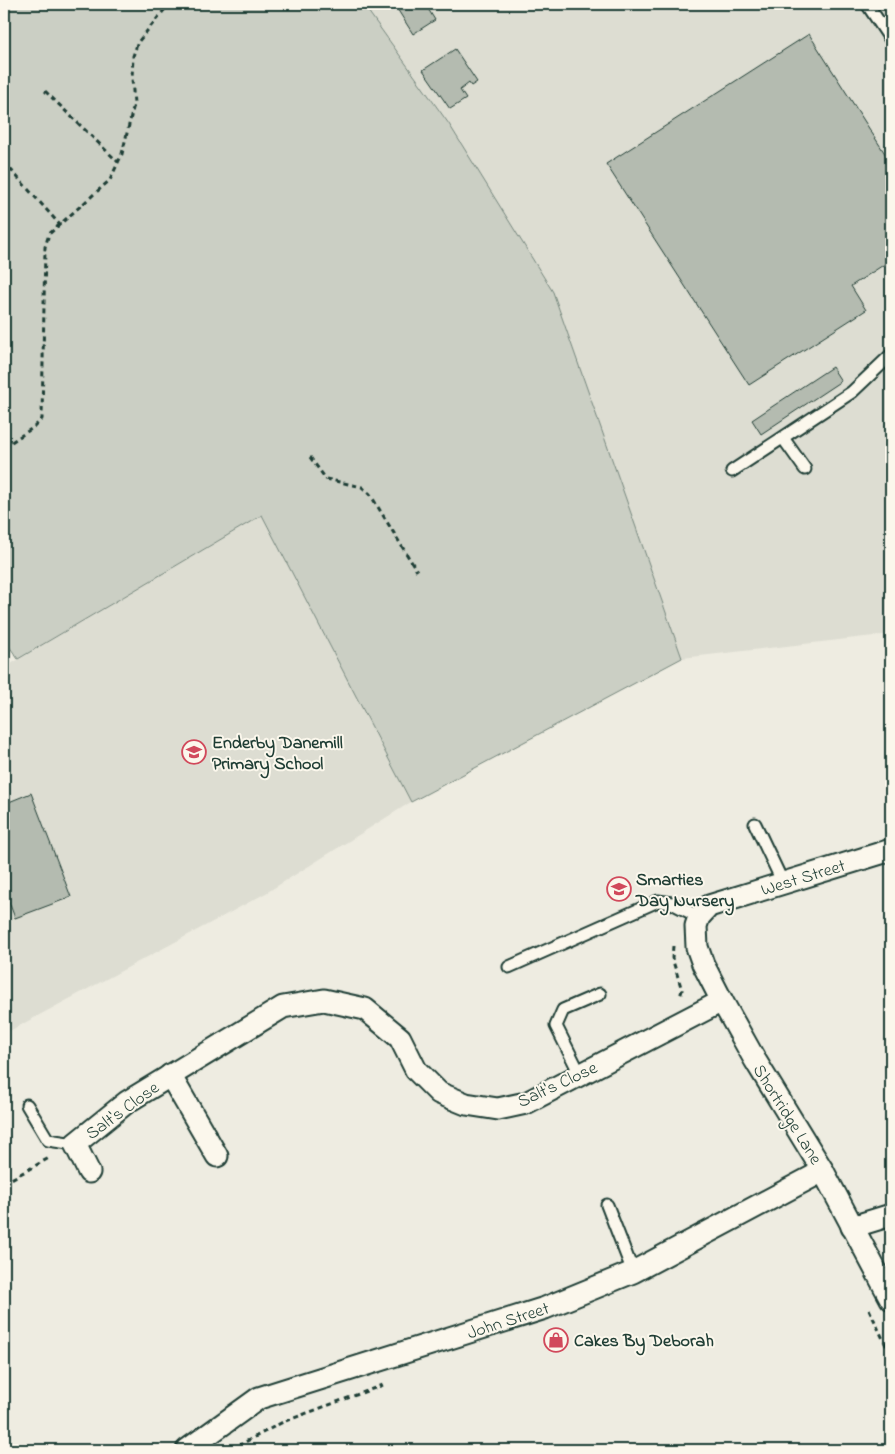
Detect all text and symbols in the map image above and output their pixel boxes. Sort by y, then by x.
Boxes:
place label: Enderby Danemill Primary School [212,731,343,779]
school or university icon: Enderby Danemill Primary School [181,739,207,765]
street label: West Street [758,854,849,904]
place label: Smarties Day Nursery [635,868,734,916]
school or university icon: Smarties Day Nursery [606,876,632,902]
street label: Salt's Close [514,1056,603,1116]
street label: Shortridge Lane [744,1060,828,1172]
street label: Salt's Close [81,1075,166,1147]
street label: John Street [464,1296,553,1347]
shop icon: Cakes By Deborah [543,1327,569,1353]
place label: Cakes By Deborah [574,1329,714,1356]

